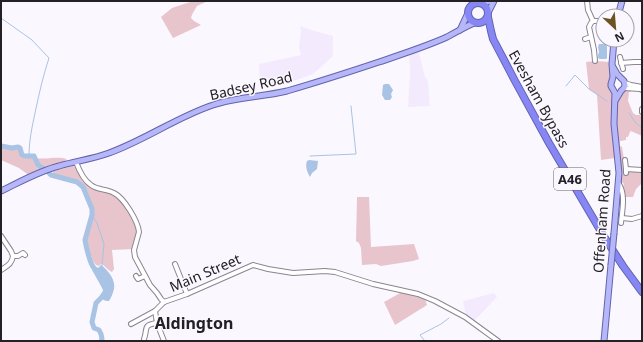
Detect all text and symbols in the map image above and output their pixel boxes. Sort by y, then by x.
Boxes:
north arrow [595,8,635,48]
text: N [612,29,627,46]
street label: Evesham Bypass [505,47,574,151]
street label: Badsey Road [208,67,294,104]
road number: A46 [554,168,586,190]
street label: Offenham Road [588,168,615,274]
street label: Main Street [166,249,243,296]
district label: Aldington [155,312,233,334]

